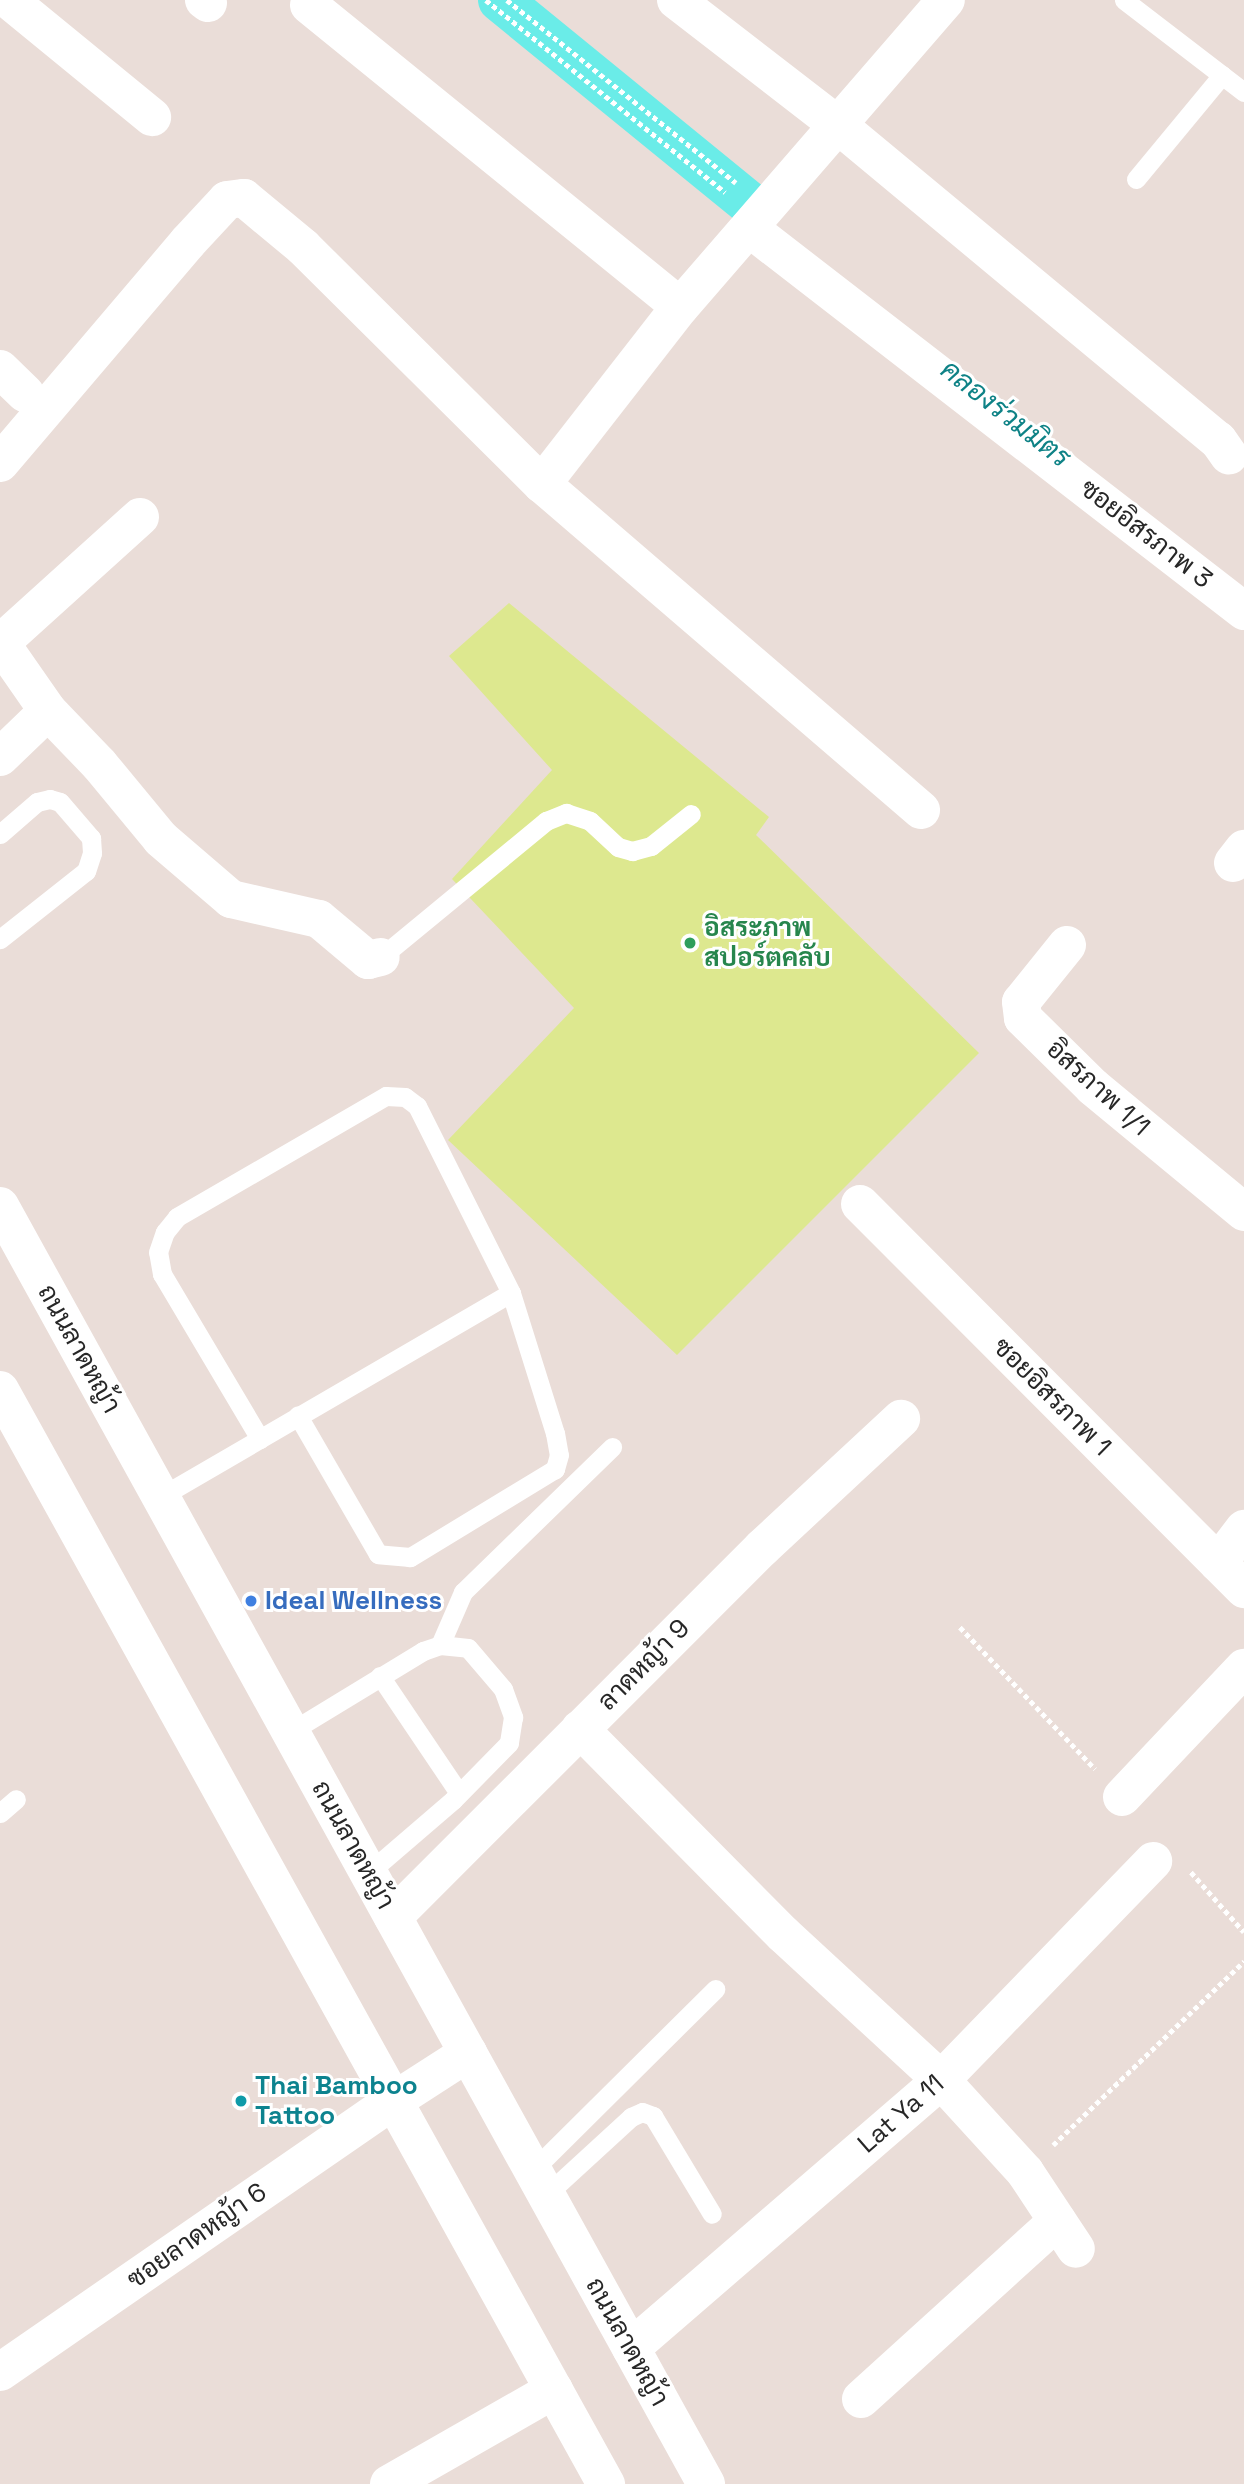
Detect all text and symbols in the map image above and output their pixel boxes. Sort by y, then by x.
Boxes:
water label: คลองร่วมมิตร [935,352,1077,474]
street label: ซอยอิสรภาพ 3 [1074,473,1218,595]
place label: อิสระภาพ สปอร์ตคลับ [704,912,831,974]
marker: อิสระภาพ สปอร์ตคลับ [682,935,698,951]
street label: อิสรภาพ 1/1 [1040,1033,1156,1143]
street label: ถนนลาดหญ้า [31,1279,127,1419]
street label: ซอยอิสรภาพ 1 [987,1332,1117,1462]
place label: Ideal Wellness [265,1585,442,1617]
marker: Ideal Wellness [243,1593,259,1609]
street label: ลาดหญ้า 9 [592,1613,696,1717]
street label: ถนนลาดหญ้า [305,1775,401,1915]
street label: Lat Ya 11 [851,2068,951,2160]
place label: Thai Bamboo Tattoo [255,2070,418,2132]
marker: Thai Bamboo Tattoo [233,2093,249,2109]
street label: ซอยลาดหญ้า 6 [121,2177,273,2295]
street label: ถนนลาดหญ้า [579,2272,675,2412]

